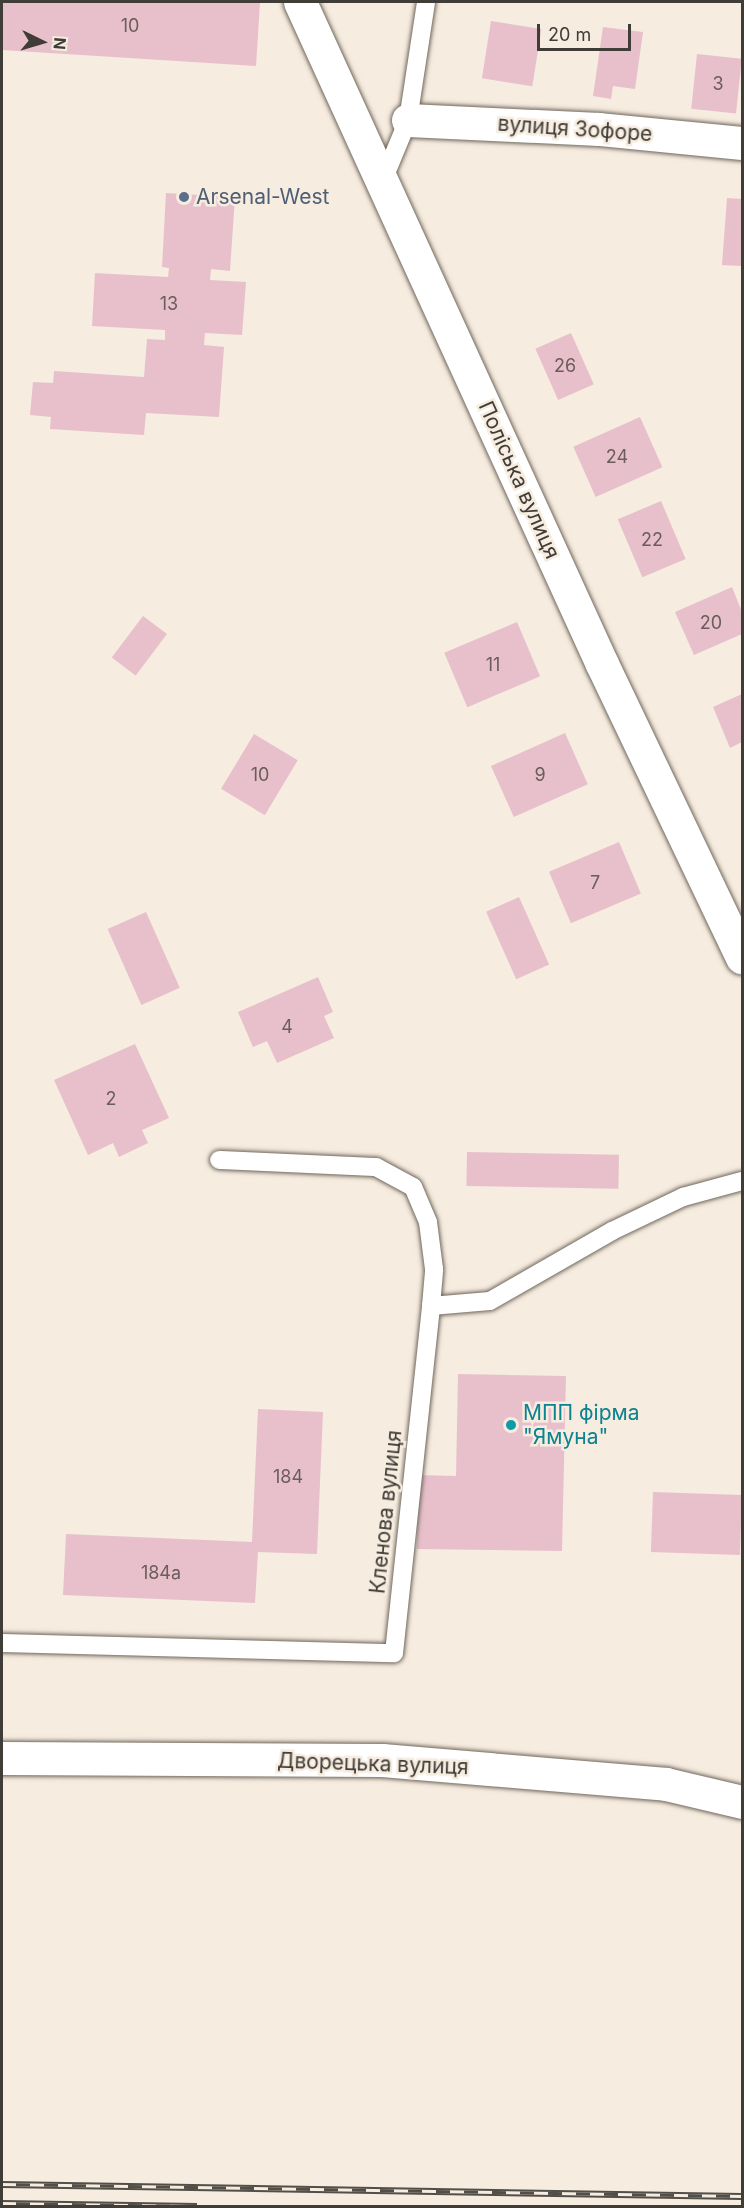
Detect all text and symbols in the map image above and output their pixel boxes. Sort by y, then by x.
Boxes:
north arrow [12,12,72,72]
scale bar [540,12,634,50]
house number: 10 [121,15,139,37]
text: 20 m [548,24,591,45]
text: N [49,37,70,51]
house number: 3 [712,73,724,95]
street label: вулиця Зофоре [497,111,653,147]
place label: Arsenal-West [196,184,329,210]
marker: Arsenal-West [177,190,191,204]
house number: 13 [160,293,178,315]
house number: 26 [554,355,576,377]
street label: Поліська вулиця [473,397,565,563]
house number: 24 [606,446,628,468]
house number: 22 [641,529,663,551]
house number: 20 [700,612,722,634]
house number: 11 [486,654,500,676]
house number: 10 [251,764,269,786]
house number: 9 [534,764,546,786]
house number: 7 [590,872,600,894]
house number: 4 [281,1016,293,1038]
house number: 2 [106,1088,116,1110]
place label: МПП фірма "Ямуна" [523,1400,639,1450]
marker: МПП фірма "Ямуна" [504,1418,518,1432]
street label: Кленова вулиця [365,1429,407,1595]
house number: 184 [273,1466,303,1488]
house number: 184а [141,1562,181,1584]
street label: Дворецька вулиця [277,1748,469,1780]

